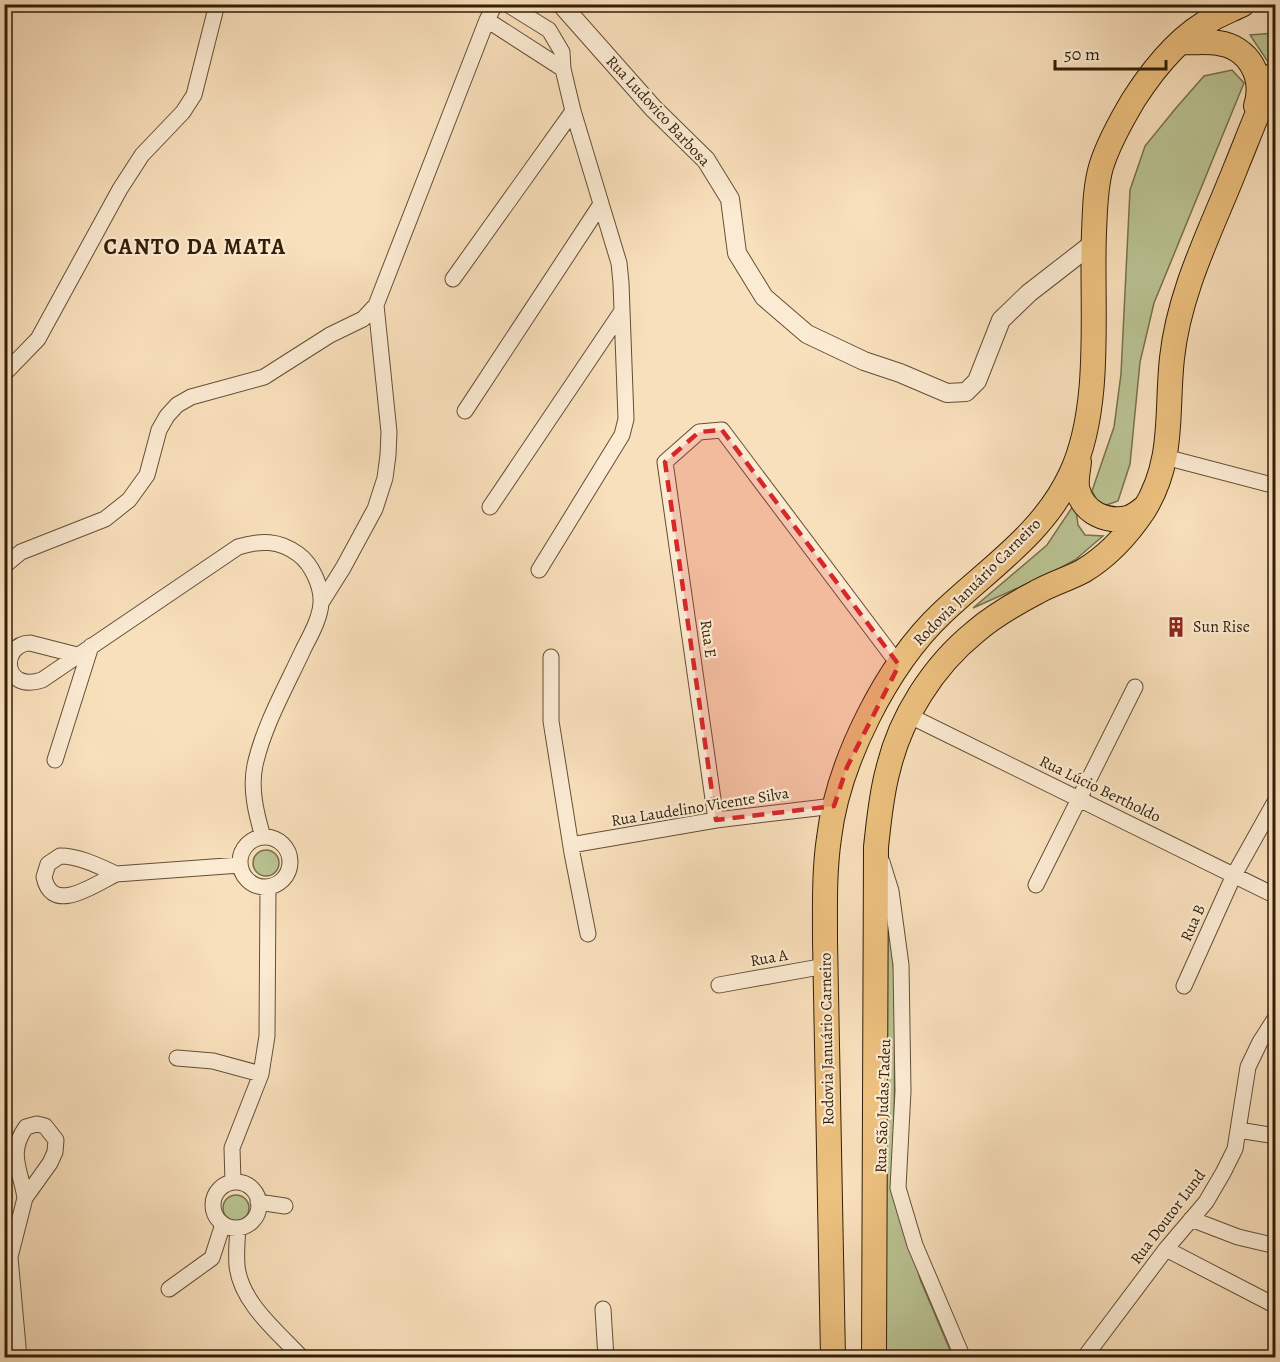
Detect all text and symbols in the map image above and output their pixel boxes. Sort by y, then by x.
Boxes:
scale bar [1055,33,1166,71]
text: 50 m [1064,42,1100,66]
street label: Rua Ludovico Barbosa [601,51,716,172]
district label: CANTO DA MATA [103,232,287,262]
street label: Rodovia Januário Carneiro [908,513,1046,651]
building icon: Sun Rise [1164,615,1188,639]
place label: Sun Rise [1193,616,1250,638]
street label: Rua E [694,619,722,659]
street label: Rua Lúcio Bertholdo [1036,750,1164,828]
street label: Rua Laudelino Vicente Silva [610,782,791,832]
street label: Rua B [1175,901,1211,945]
street label: Rua A [748,944,790,972]
street label: Rodovia Januário Carneiro [814,952,840,1126]
street label: Rua São Judas Tadeu [870,1038,896,1173]
street label: Rua Doutor Lund [1125,1165,1211,1269]

